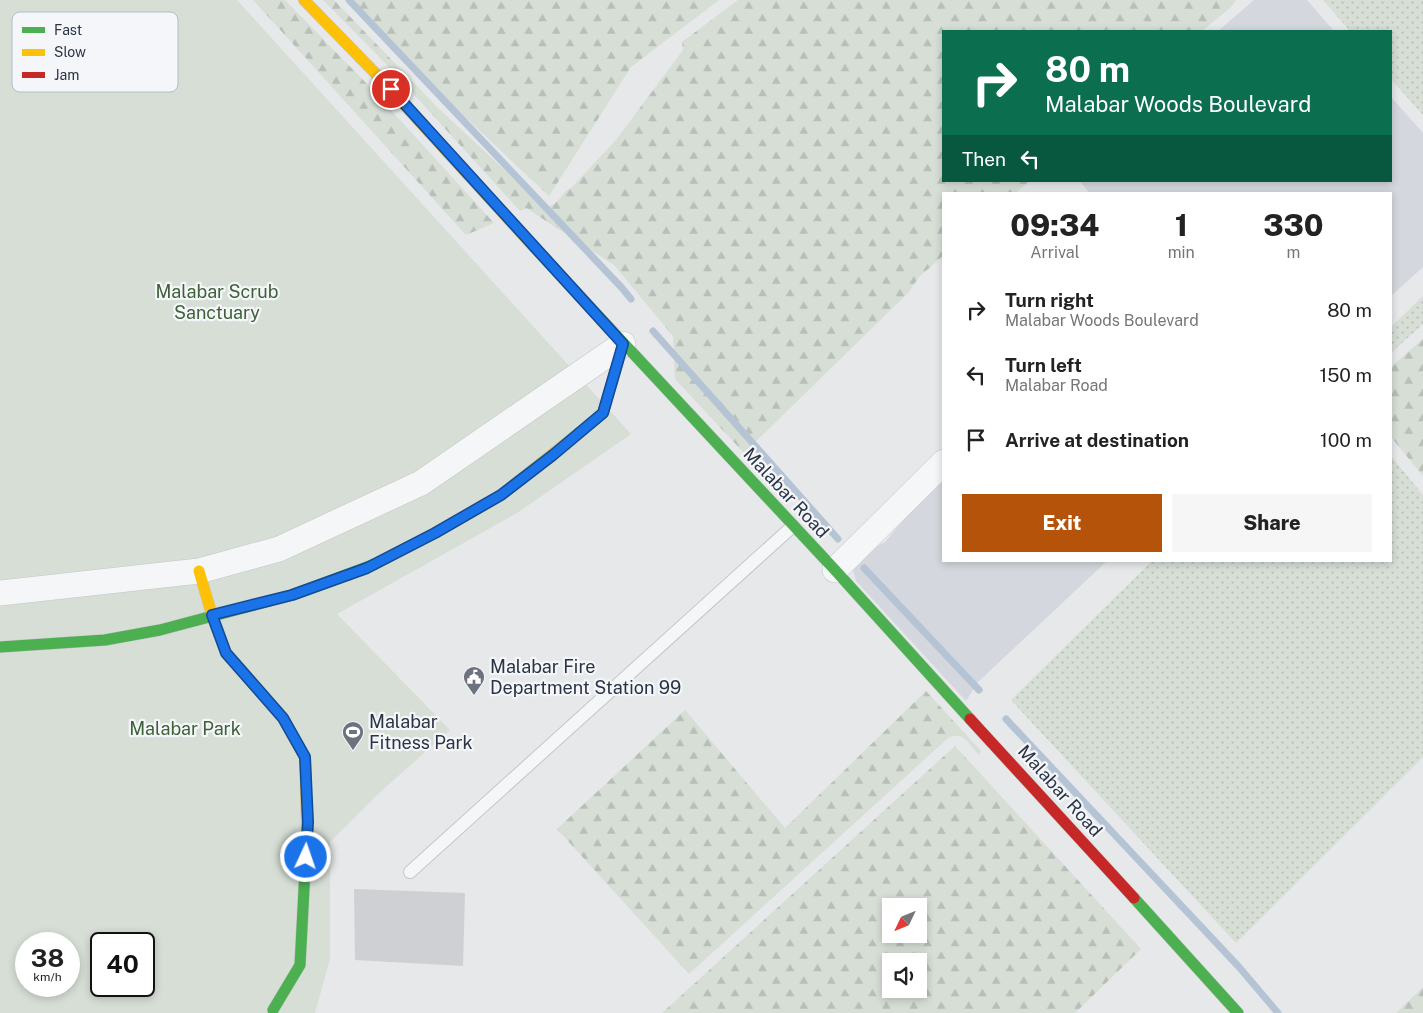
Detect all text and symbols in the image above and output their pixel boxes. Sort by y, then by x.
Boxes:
legend [12,12,178,92]
text: Fast [54,22,82,38]
text: Slow [54,44,86,60]
text: 80 m [1045,49,1130,90]
icon: right [962,50,1027,115]
text: Jam [54,67,79,83]
pin [370,68,412,110]
icon: arrive [377,75,405,103]
text: Malabar Woods Boulevard [1045,91,1311,117]
icon: left [1016,145,1044,173]
text: Then [962,148,1006,170]
text: 09:34 [1010,207,1099,243]
text: 1 [1175,207,1188,243]
text: 330 [1263,207,1324,243]
text: Arrival [1030,243,1080,262]
text: min [1168,243,1195,262]
text: m [1286,243,1300,262]
park label: Malabar Scrub Sanctuary [155,281,279,323]
text: Turn right [1005,289,1094,311]
icon: right [962,296,990,324]
text: 80 m [1327,299,1372,321]
text: Malabar Woods Boulevard [1005,311,1199,330]
text: Turn left [1005,354,1082,376]
icon: left [962,361,990,389]
text: 150 m [1319,364,1372,386]
text: Malabar Road [1005,376,1108,395]
icon: arrive [962,426,990,454]
text: Arrive at destination [1005,429,1189,451]
text: 100 m [1320,429,1372,451]
street label: Malabar Road [739,443,834,542]
button: Exit [962,494,1162,552]
button: Share [1172,494,1372,552]
place label: Malabar Fire Department Station 99 [490,656,681,698]
public building icon: Malabar Fire Department Station 99 [462,665,486,696]
place label: Malabar Fitness Park [369,711,473,753]
park label: Malabar Park [129,718,241,739]
sports icon: Malabar Fitness Park [341,720,365,751]
street label: Malabar Road [1014,741,1107,841]
position arrow [279,830,331,882]
north arrow [882,898,928,942]
map controls [882,898,927,998]
speed limit sign: 40 [90,932,155,997]
text: 38 [31,943,64,973]
button: sound [882,953,927,998]
text: km/h [33,970,62,984]

